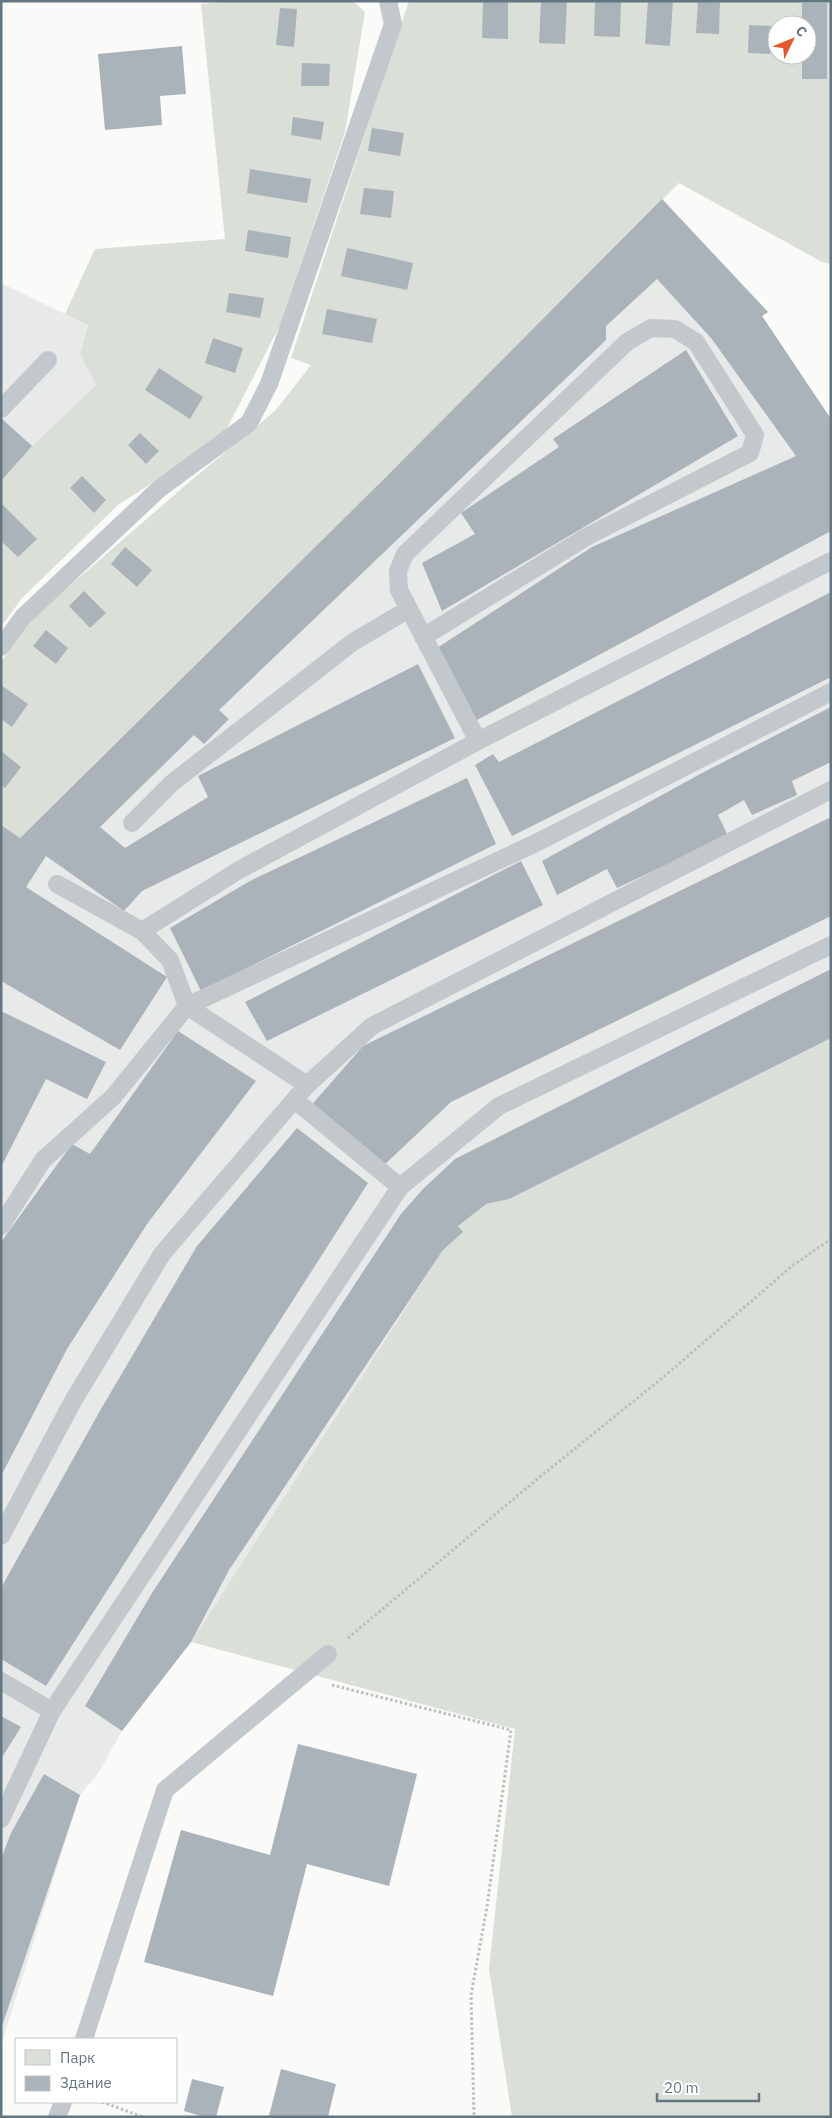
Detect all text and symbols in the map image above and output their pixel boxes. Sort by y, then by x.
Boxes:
north arrow [767,15,817,65]
text: С [792,22,811,41]
legend [15,2038,178,2103]
text: Парк [60,2048,95,2067]
scale bar [657,2070,760,2102]
text: Здание [60,2073,112,2092]
text: 20 m [664,2078,699,2097]

